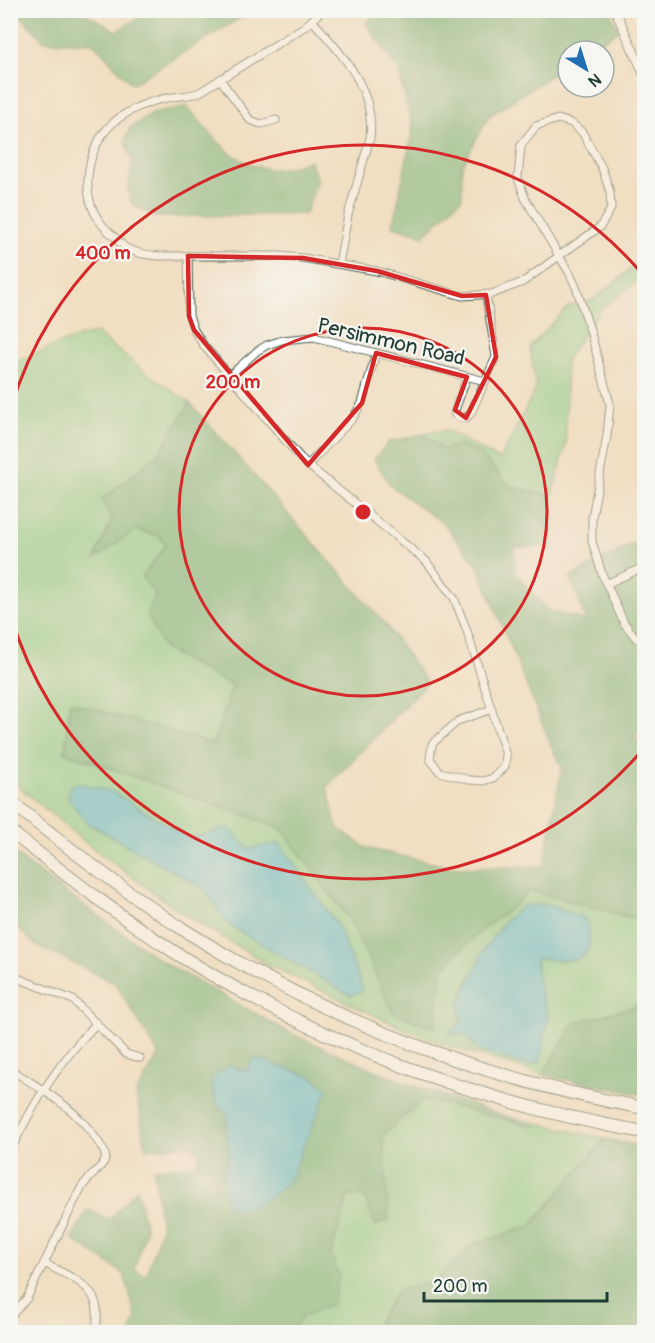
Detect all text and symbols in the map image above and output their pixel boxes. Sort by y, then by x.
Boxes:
north arrow [556,39,616,99]
text: N [584,69,605,91]
text: 400 m [76,242,130,265]
street label: Persimmon Road [315,312,467,372]
text: 200 m [206,371,260,394]
centre of rings [353,502,373,522]
scale bar [424,1265,607,1303]
text: 200 m [433,1275,488,1298]

